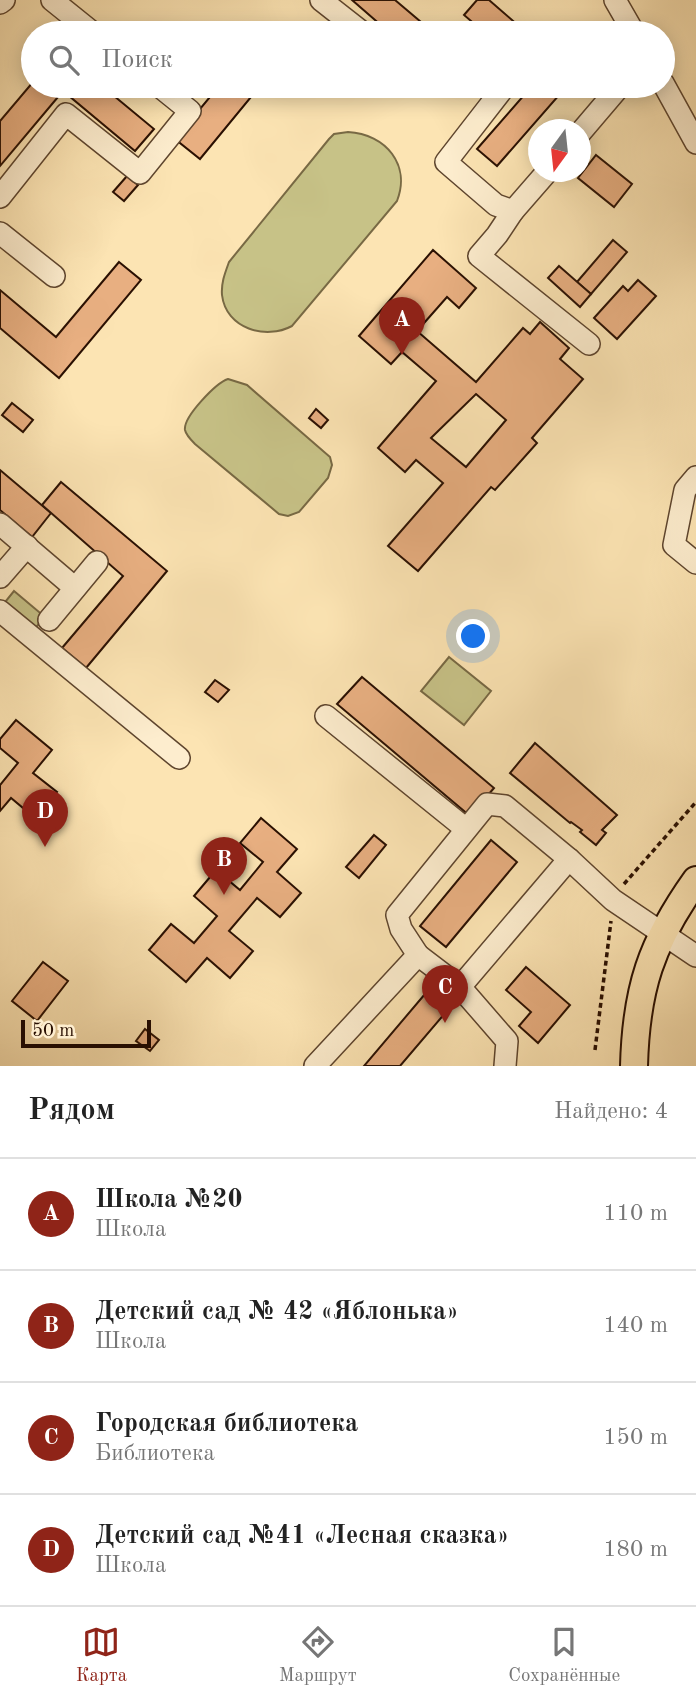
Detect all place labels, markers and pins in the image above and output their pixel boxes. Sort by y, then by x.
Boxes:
pin: A [379,297,425,355]
pin: D [22,789,68,847]
pin: B [201,837,247,895]
pin: C [422,965,468,1023]

